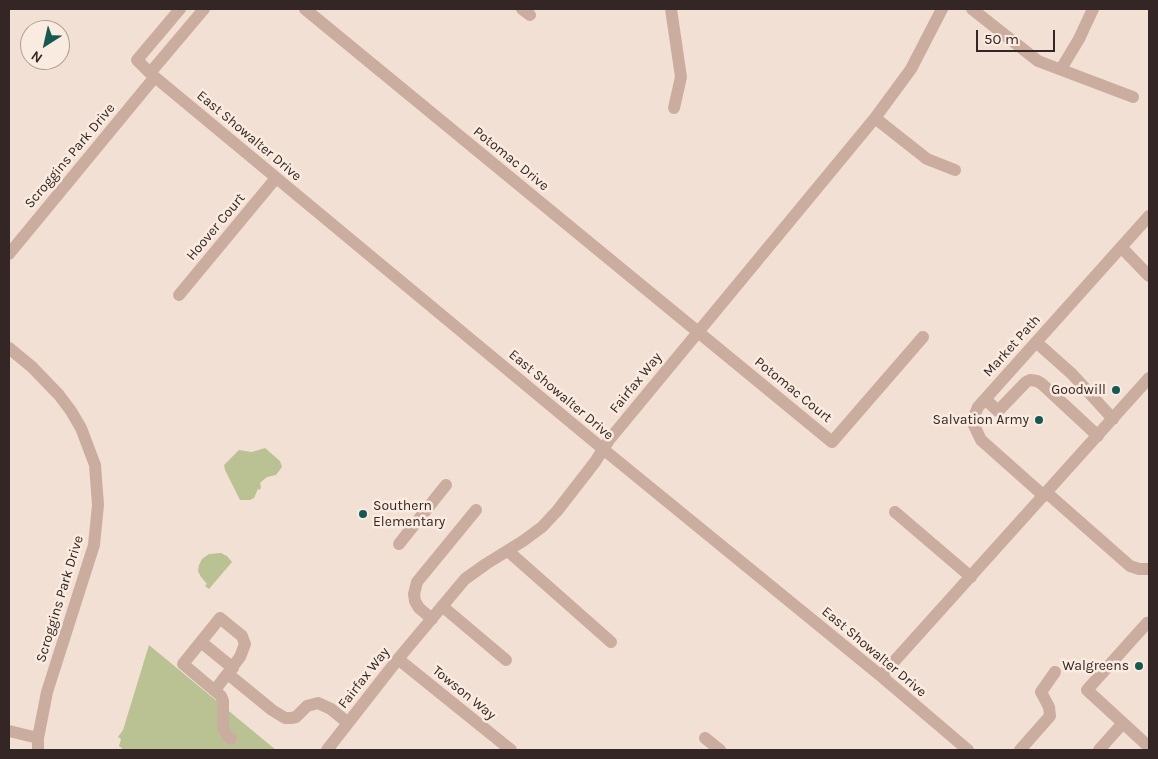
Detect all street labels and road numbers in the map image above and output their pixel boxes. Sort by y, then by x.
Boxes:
street label: East Showalter Drive [193,87,305,185]
street label: Scroggins Park Drive [21,100,119,212]
street label: Potomac Drive [470,123,552,195]
street label: Hoover Court [183,190,249,264]
street label: Market Path [980,312,1044,380]
street label: East Showalter Drive [505,346,617,444]
street label: Fairfax Way [606,349,666,417]
street label: Potomac Court [751,354,835,426]
street label: Scroggins Park Drive [33,533,87,665]
street label: East Showalter Drive [818,603,930,701]
street label: Fairfax Way [335,644,393,712]
street label: Towson Way [429,662,499,724]

